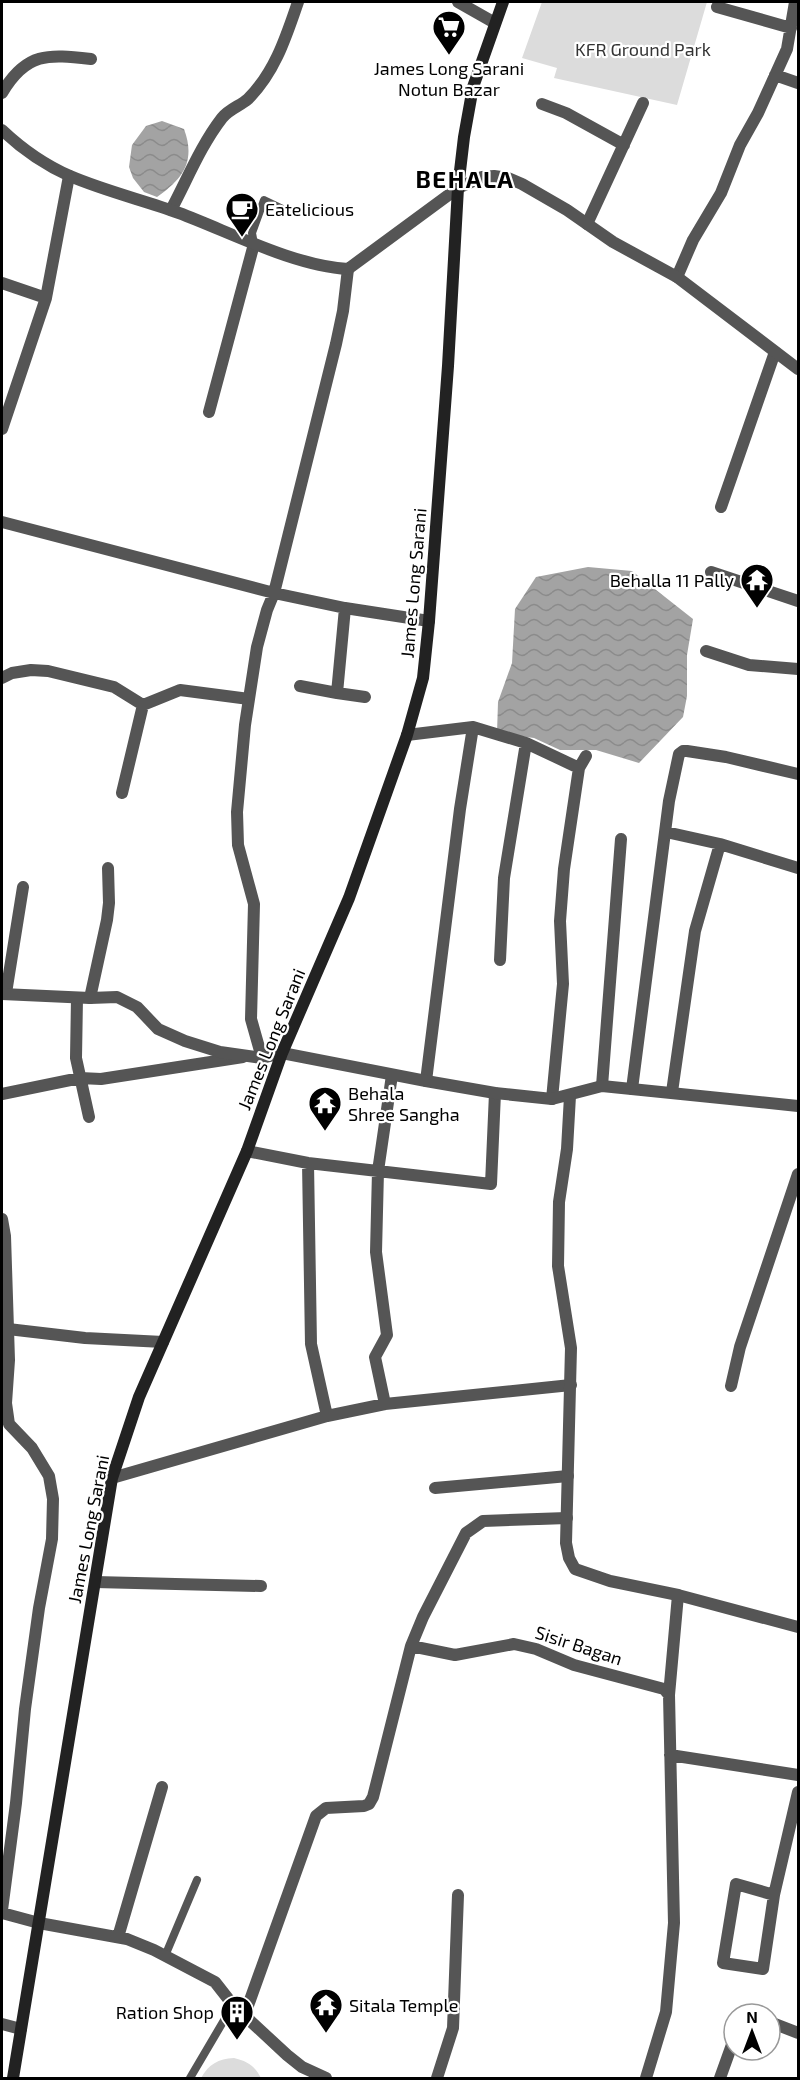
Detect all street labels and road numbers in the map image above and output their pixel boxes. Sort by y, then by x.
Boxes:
street label: James Long Sarani [395,507,431,659]
street label: James Long Sarani [233,965,309,1113]
street label: James Long Sarani [63,1453,113,1605]
street label: Sisir Bagan [533,1621,625,1669]

